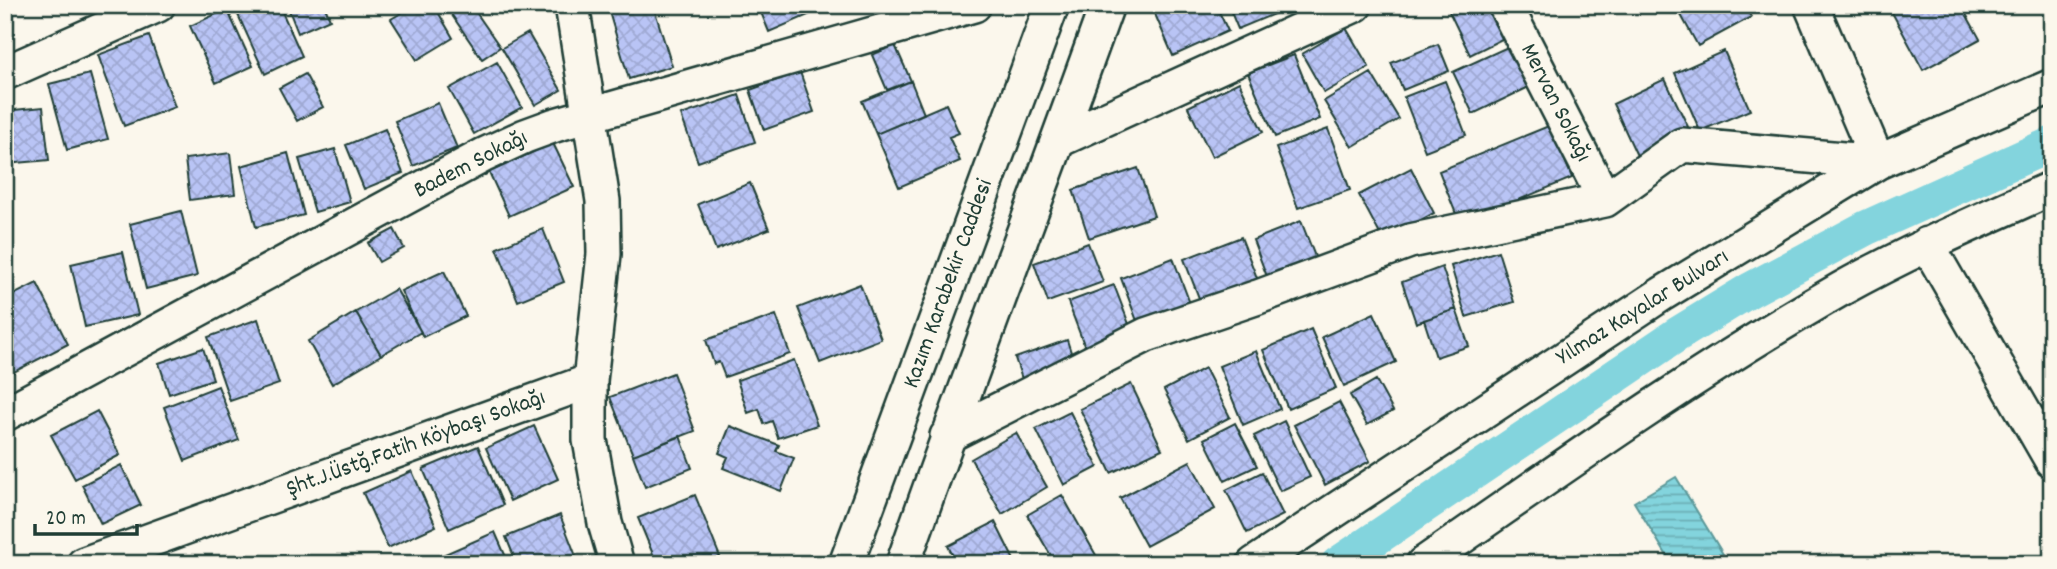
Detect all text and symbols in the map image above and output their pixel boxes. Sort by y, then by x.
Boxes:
street label: Mervan Sokağı [1511,38,1599,168]
street label: Badem Sokağı [408,122,534,208]
street label: Kazım Karabekir Caddesi [895,175,1003,393]
street label: Yılmaz Kayalar Bulvarı [1550,241,1736,375]
street label: Şht.J.Üstğ.Fatih Köybaşı Sokağı [282,381,550,507]
scale bar [35,492,136,536]
text: 20 m [46,505,86,535]

